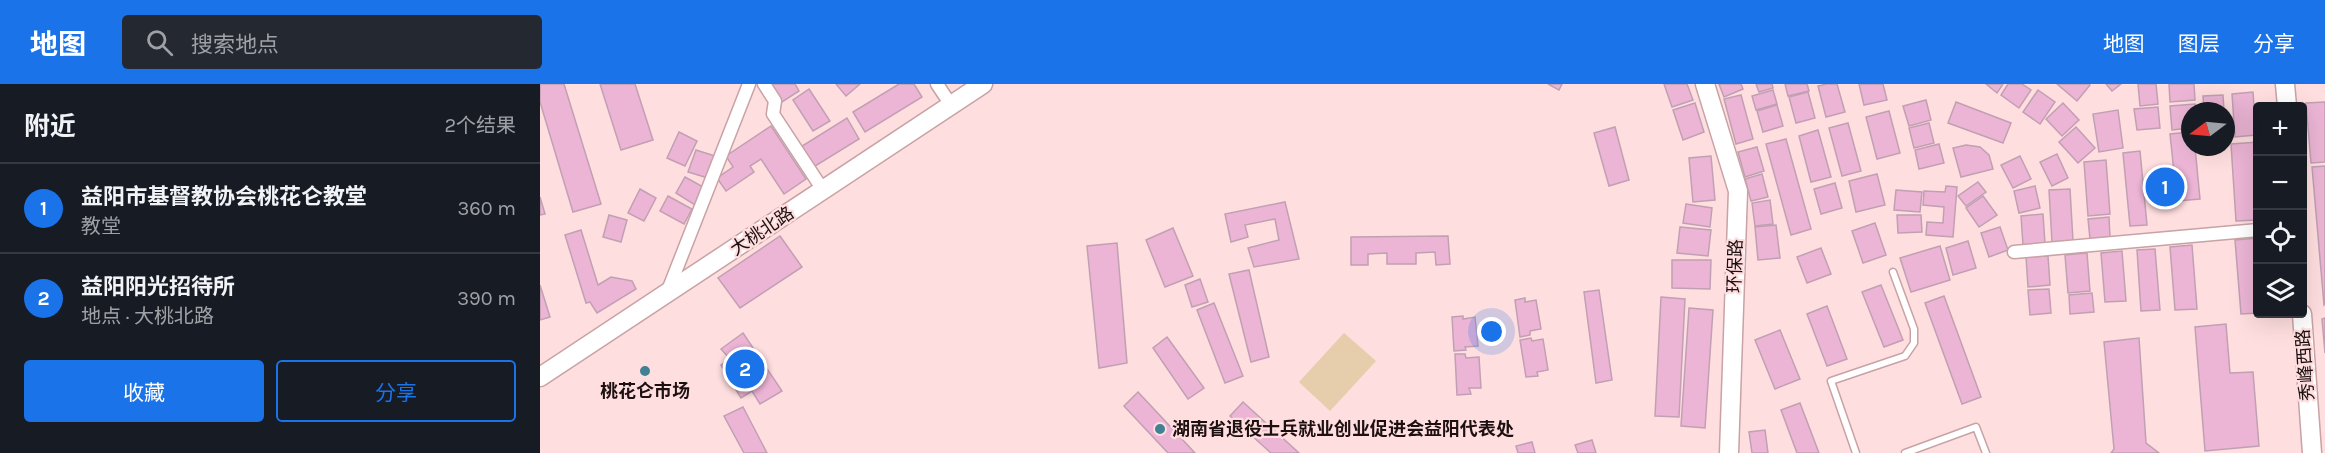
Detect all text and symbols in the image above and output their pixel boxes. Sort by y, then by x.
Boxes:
search box [122,15,542,69]
icon: search [143,26,176,59]
text: 地图 [30,28,86,61]
text: 搜索地点 [191,32,279,58]
text: 地图 [2103,32,2145,56]
text: 图层 [2178,32,2220,56]
text: 分享 [2253,32,2295,56]
north arrow [2181,102,2235,156]
map controls [2253,102,2307,318]
button: + [2253,102,2307,156]
text: 附近 [24,111,76,142]
text: 2个结果 [444,114,516,137]
button: − [2253,156,2307,210]
pin: 1 [2146,164,2184,210]
text: 益阳市基督教协会桃花仑教堂 [81,184,367,210]
text: 1 [40,197,47,220]
text: 360 m [457,197,516,220]
street label: 大桃北路 [726,202,798,260]
button: locate [2253,210,2307,264]
text: 教堂 [81,215,121,238]
street label: 环保路 [1723,239,1747,293]
button: layers [2253,264,2307,318]
text: 益阳阳光招待所 [81,274,235,300]
text: 2 [37,287,50,310]
text: 390 m [457,287,516,310]
text: 地点 · 大桃北路 [81,305,214,328]
your location [1477,317,1506,346]
street label: 秀峰西路 [2292,328,2318,402]
pin: 2 [726,346,764,392]
button: 收藏 [24,360,264,422]
button: 分享 [276,360,516,422]
marker: 桃花仑市场 [638,364,652,378]
place label: 桃花仑市场 [600,380,690,402]
place label: 湖南省退役士兵就业创业促进会益阳代表处 [1172,418,1514,440]
marker: 湖南省退役士兵就业创业促进会益阳代表处 [1153,422,1167,436]

